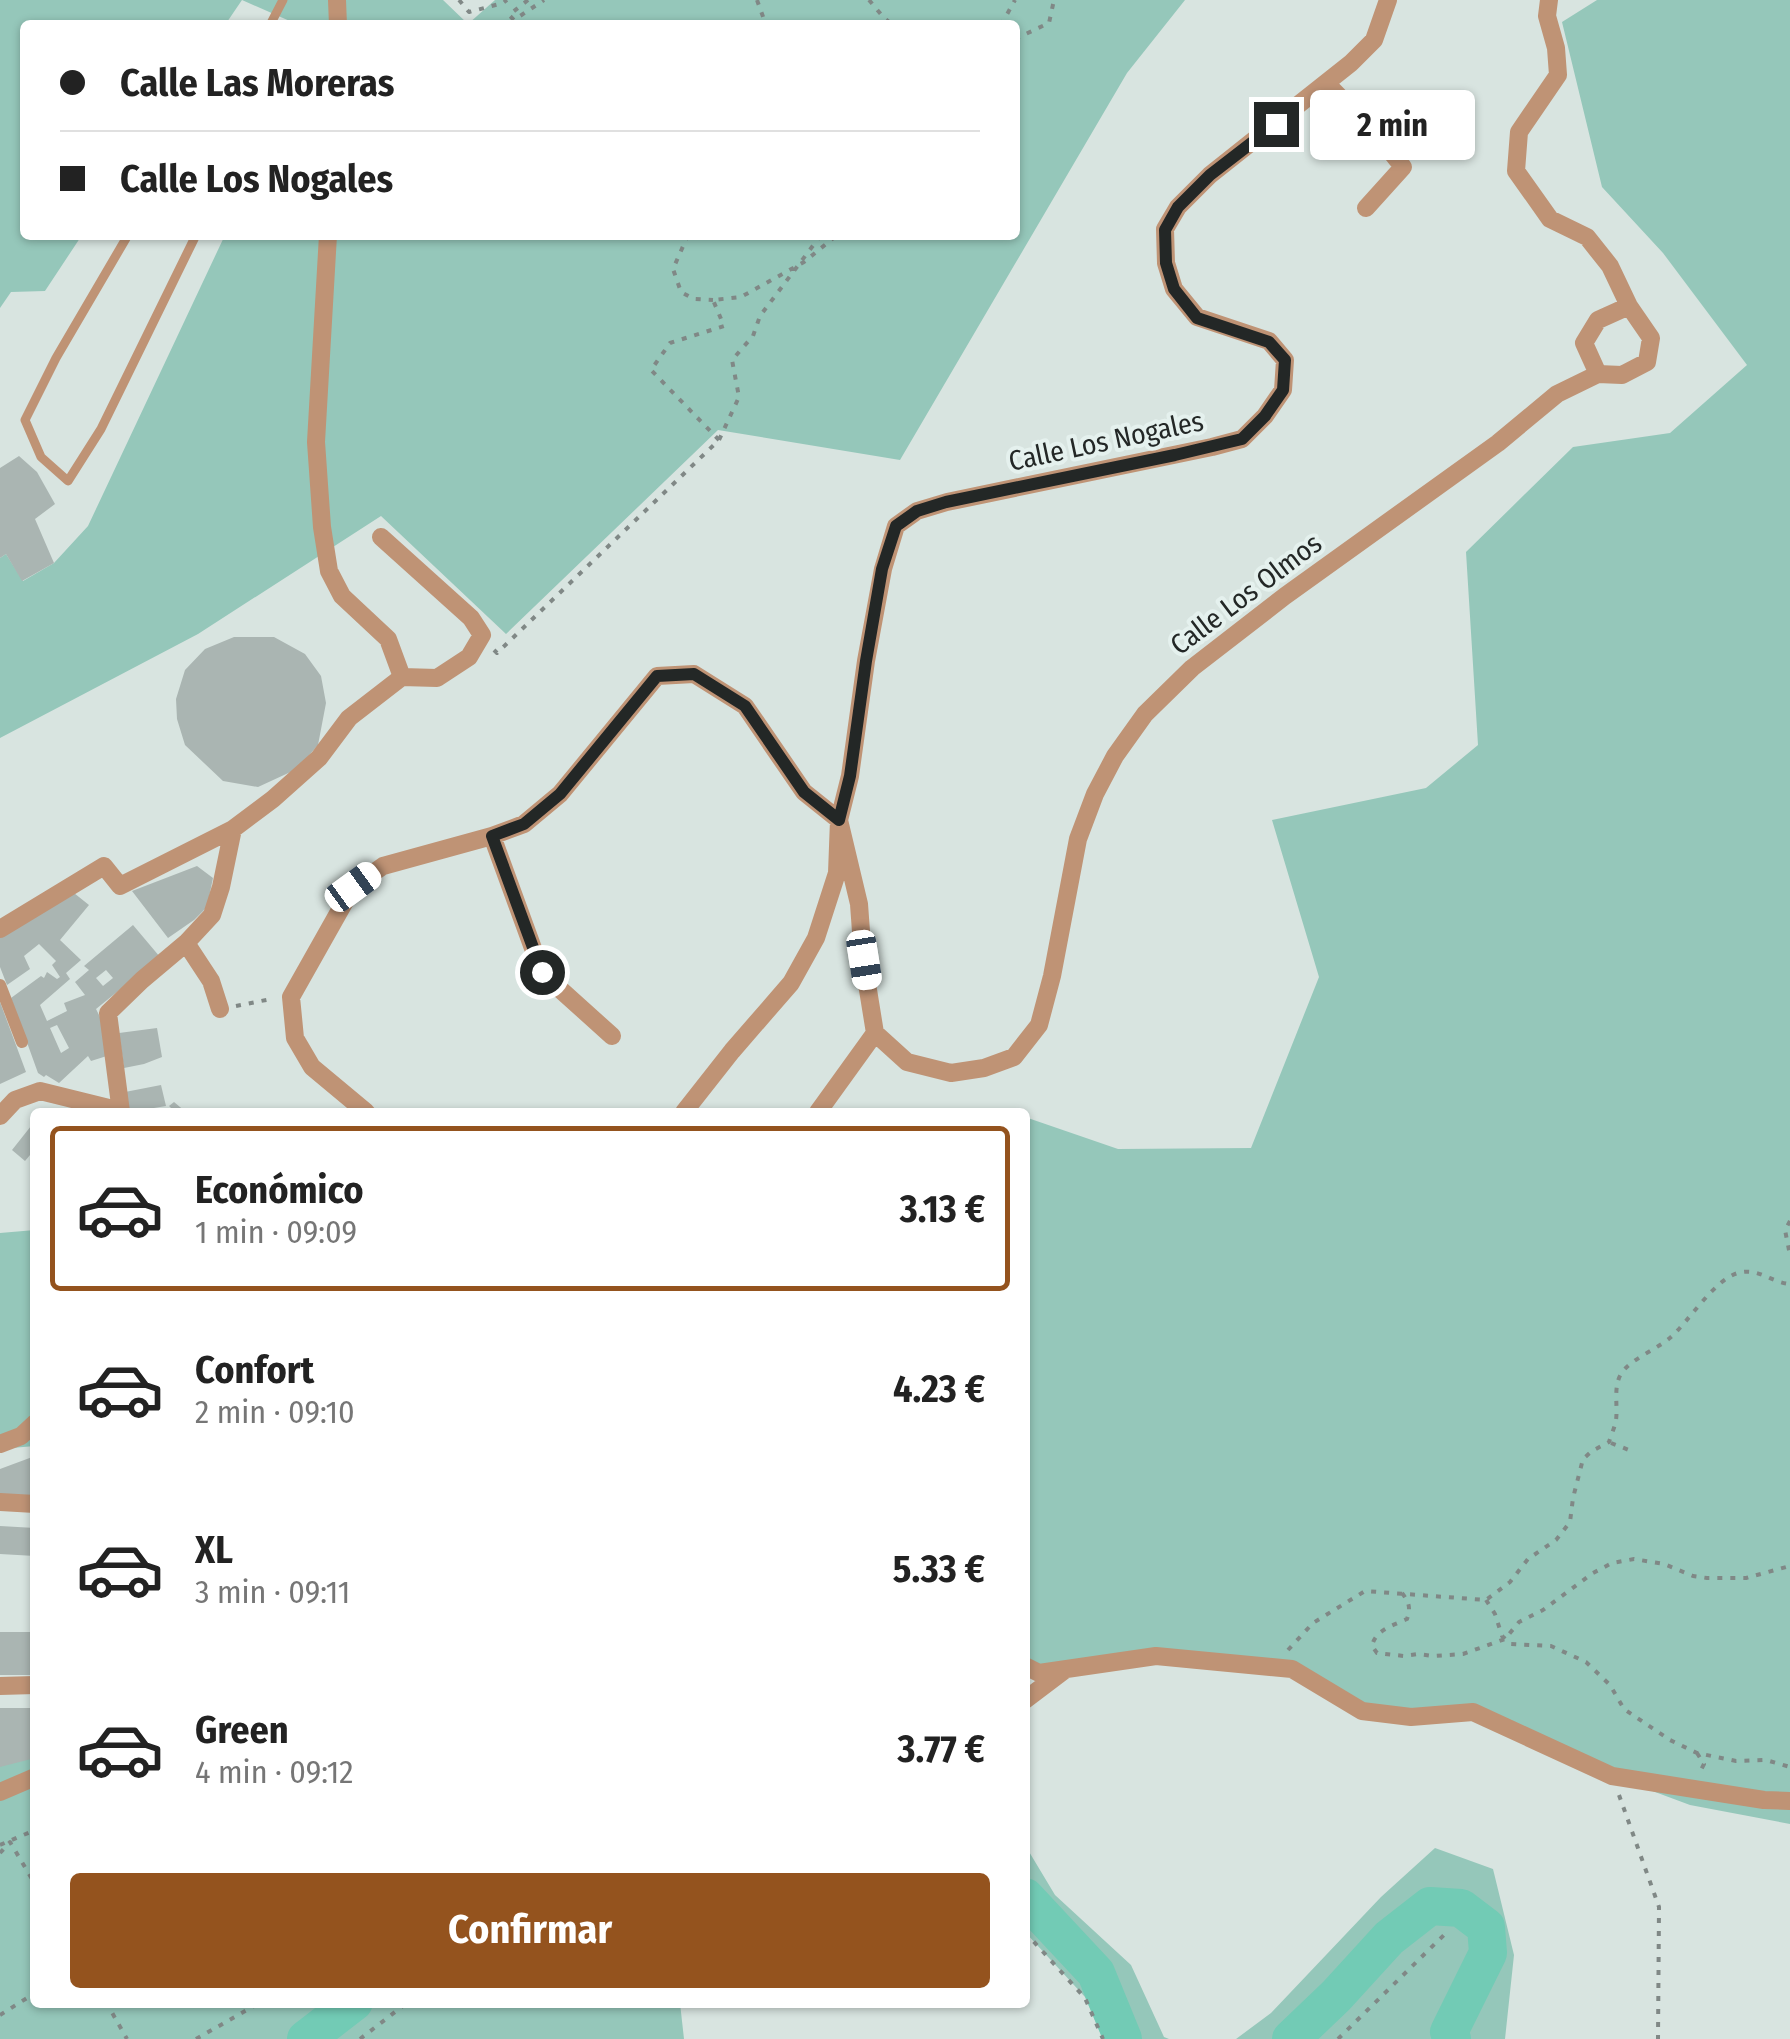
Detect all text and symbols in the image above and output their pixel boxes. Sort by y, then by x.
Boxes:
text: Calle Las Moreras [120,60,394,106]
callout: 2 min [1311,89,1476,159]
route end [1254,102,1299,147]
text: 2 min [1357,106,1428,144]
text: Calle Los Nogales [120,156,393,202]
street label: Calle Los Nogales [1006,404,1206,478]
street label: Calle Los Olmos [1164,526,1328,662]
car [320,857,386,917]
car [844,928,884,992]
route start [520,950,565,995]
icon: car [75,1164,165,1254]
text: Económico [195,1167,364,1213]
text: 3.13 € [900,1186,985,1232]
text: 1 min · 09:09 [195,1213,357,1251]
icon: car [75,1344,165,1434]
text: Confort [195,1347,314,1393]
text: 4.23 € [893,1366,985,1412]
text: 2 min · 09:10 [195,1393,355,1431]
icon: car [75,1524,165,1614]
text: XL [195,1527,233,1573]
text: 5.33 € [893,1546,985,1592]
text: 3 min · 09:11 [195,1573,350,1611]
icon: car [75,1704,165,1794]
text: Green [195,1707,289,1753]
text: 3.77 € [898,1726,985,1772]
text: 4 min · 09:12 [195,1753,353,1791]
button: Confirmar [70,1873,990,1988]

